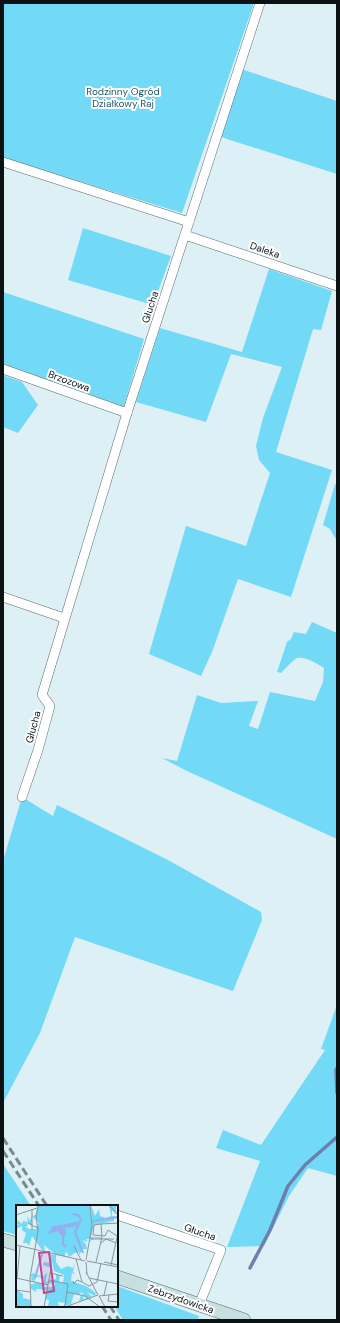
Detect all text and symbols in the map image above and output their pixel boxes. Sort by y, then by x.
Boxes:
park label: Rodzinny Ogród Działkowy Raj [86,85,160,110]
street label: Daleka [248,239,282,261]
street label: Głucha [139,289,161,325]
street label: Brzozowa [46,367,92,395]
street label: Głucha [22,710,44,744]
inset map [16,1205,118,1307]
street label: Głucha [182,1221,218,1243]
street label: Zebrzydowicka [146,1282,216,1316]

